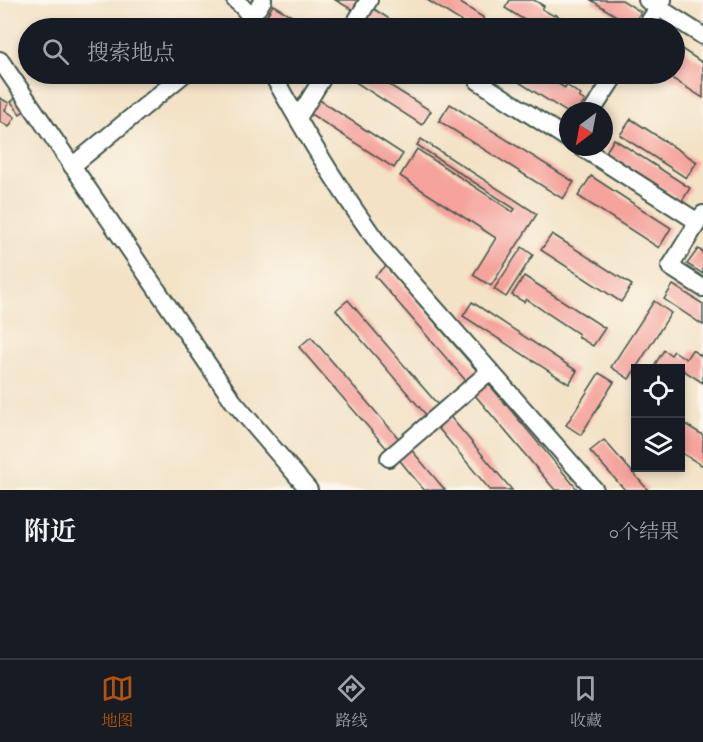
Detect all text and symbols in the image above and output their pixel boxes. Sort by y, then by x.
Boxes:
search box [18,18,685,84]
icon: search [39,35,72,68]
text: 搜索地点 [87,39,175,67]
north arrow [559,102,613,156]
map controls [631,364,685,472]
button: locate [631,364,685,418]
button: layers [631,418,685,472]
text: 附近 [24,516,76,548]
text: 0个结果 [609,519,679,544]
tab: 地图 [101,672,134,731]
tab: 路线 [335,672,368,731]
tab: 收藏 [569,672,602,731]

